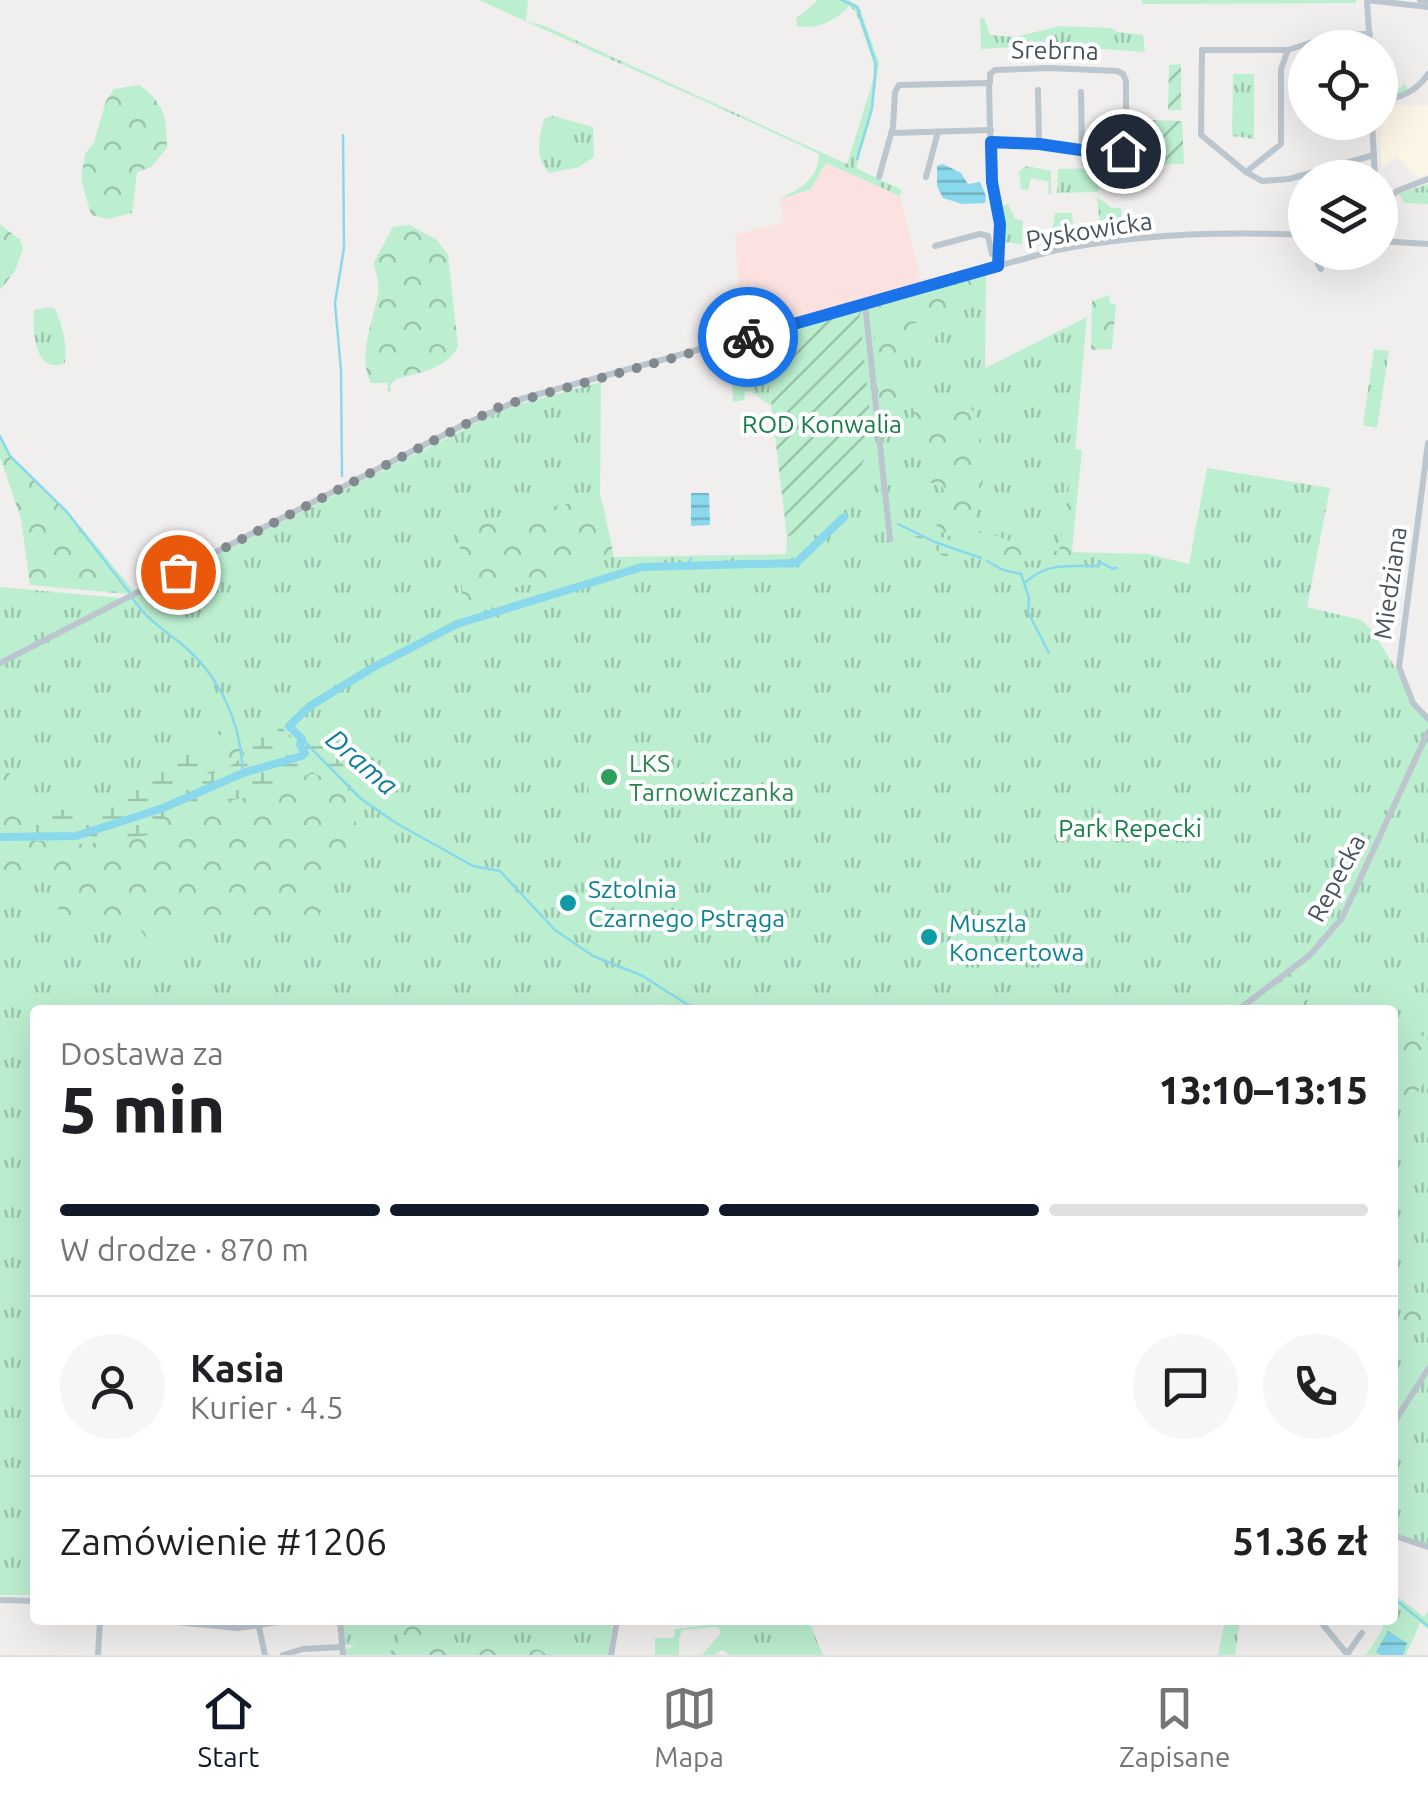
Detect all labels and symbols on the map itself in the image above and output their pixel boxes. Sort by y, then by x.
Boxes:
street label: Srebrna [1011,35,1099,65]
pin [1081,109,1166,194]
street label: Pyskowicka [1024,206,1154,254]
courier [698,287,798,387]
park label: ROD Konwalia [742,410,902,438]
street label: Miedziana [1368,525,1412,641]
pin [136,530,221,615]
water label: Drama [321,722,404,801]
place label: LKS Tarnowiczanka [629,749,794,806]
marker: LKS Tarnowiczanka [598,766,620,788]
park label: Park Repecki [1058,814,1202,842]
street label: Repecka [1301,830,1371,926]
place label: Sztolnia Czarnego Pstrąga [588,875,785,932]
marker: Sztolnia Czarnego Pstrąga [557,892,579,914]
place label: Muszla Koncertowa [949,909,1084,966]
marker: Muszla Koncertowa [918,926,940,948]

